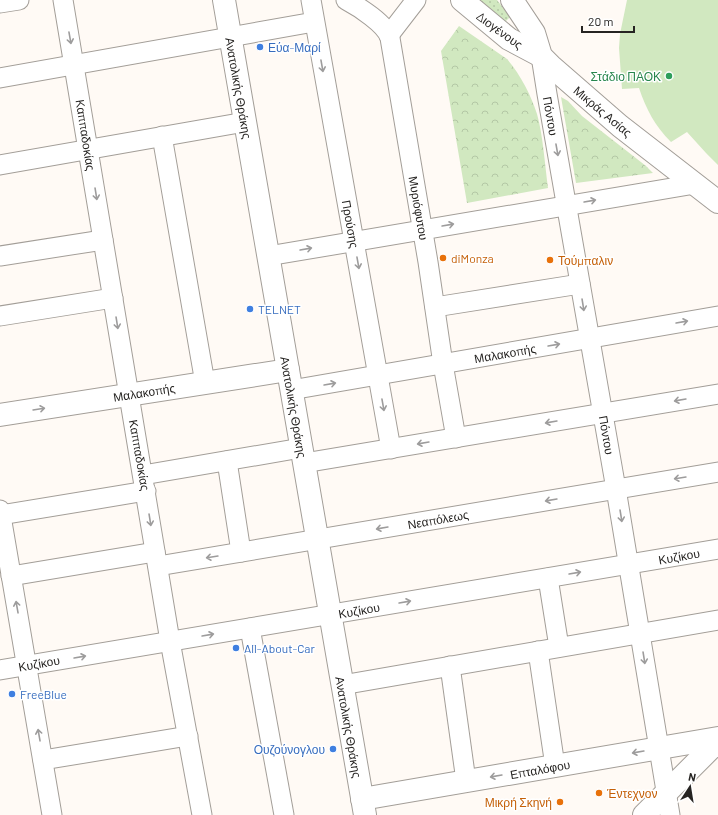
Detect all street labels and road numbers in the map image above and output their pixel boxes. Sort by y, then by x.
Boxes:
street label: Διογένους [474,9,526,52]
street label: Ανατολικής Θράκης [222,36,255,140]
street label: Μικράς Ασίας [571,83,635,140]
street label: Πόντου [541,96,561,136]
street label: Καππαδοκίας [72,98,99,172]
street label: Μυριόφυτου [405,175,432,241]
street label: Προύσης [339,199,362,250]
street label: Μαλακοπής [473,341,537,366]
street label: Ανατολικής Θράκης [277,355,310,459]
street label: Μαλακοπής [112,380,176,405]
street label: Πόντου [597,415,617,455]
street label: Καππαδοκίας [126,418,153,492]
street label: Νεαπόλεως [406,507,470,532]
street label: Κυζίκου [657,545,701,567]
street label: Κυζίκου [337,599,381,621]
street label: Κυζίκου [17,652,61,674]
street label: Ανατολικής Θράκης [332,675,365,779]
street label: Επταλόφου [509,757,571,782]

